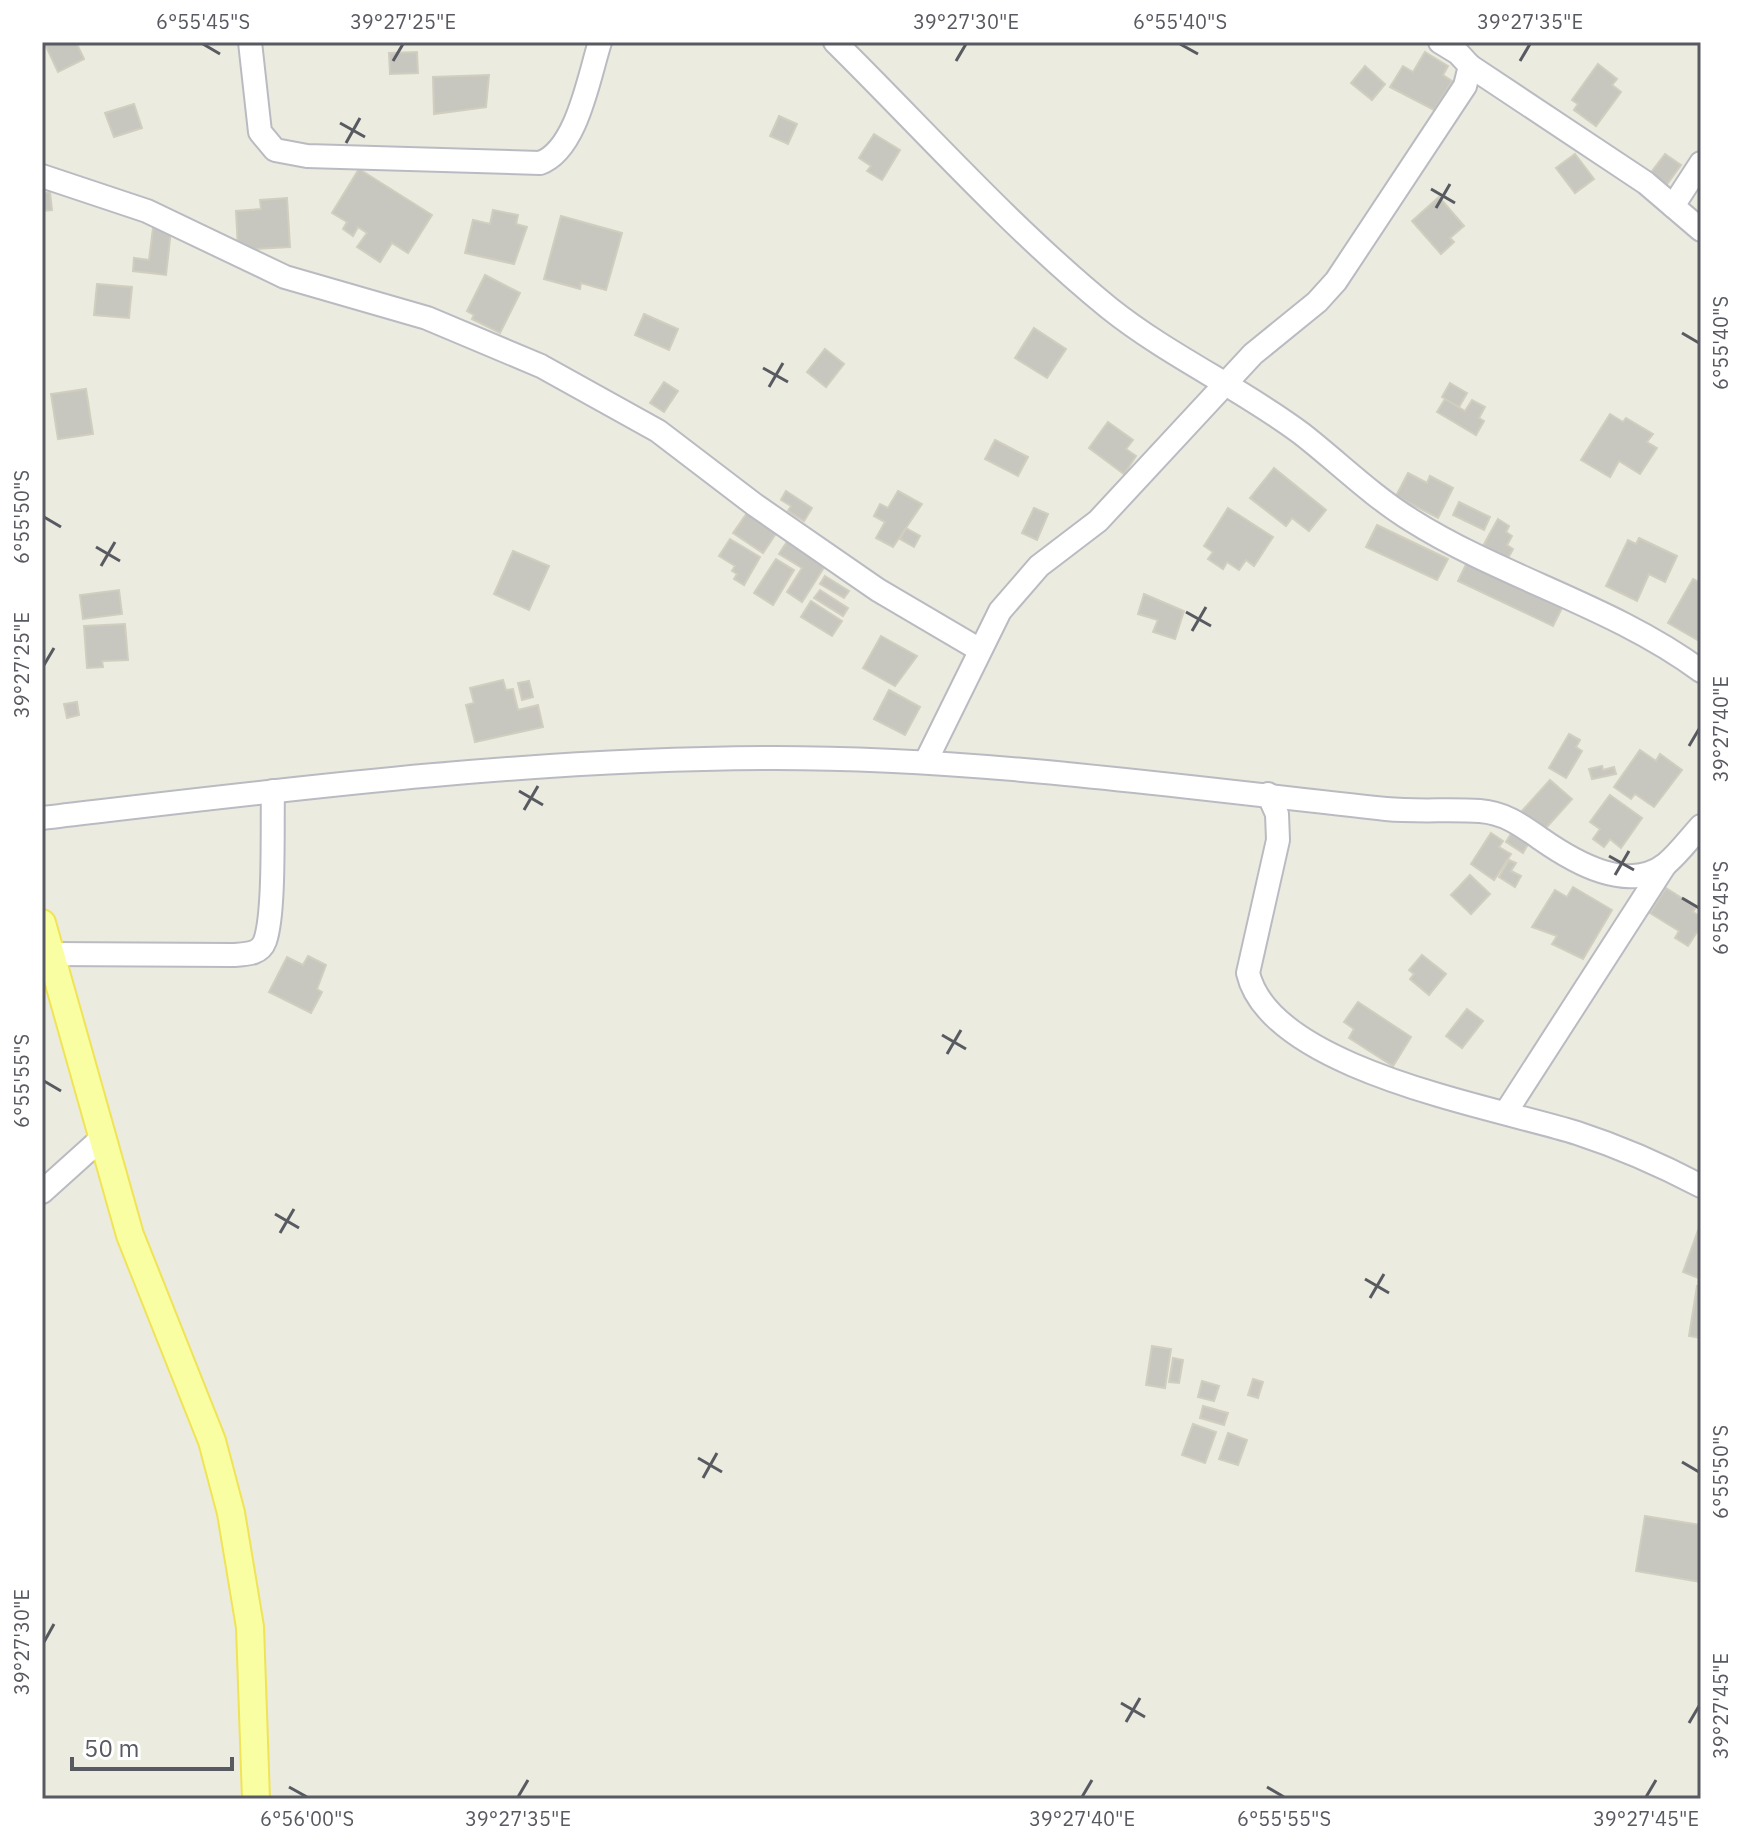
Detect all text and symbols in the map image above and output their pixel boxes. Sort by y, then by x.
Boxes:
text: 6°55'45"S [156,8,250,35]
text: 39°27'25"E [350,8,456,35]
text: 39°27'30"E [913,8,1019,35]
text: 6°55'40"S [1133,8,1227,35]
text: 39°27'35"E [1477,8,1583,35]
text: 6°55'40"S [1707,296,1734,390]
text: 6°55'50"S [8,470,35,564]
text: 39°27'25"E [8,612,35,718]
text: 39°27'40"E [1707,676,1734,782]
text: 6°55'45"S [1707,861,1734,955]
text: 6°55'55"S [8,1034,35,1128]
text: 6°55'50"S [1707,1425,1734,1519]
text: 39°27'30"E [8,1589,35,1695]
text: 39°27'45"E [1707,1653,1734,1759]
scale bar [72,1721,232,1771]
text: 50 m [84,1732,139,1764]
text: 6°56'00"S [260,1805,354,1832]
text: 39°27'35"E [465,1805,571,1832]
text: 39°27'40"E [1029,1805,1135,1832]
text: 6°55'55"S [1237,1805,1331,1832]
text: 39°27'45"E [1593,1805,1699,1832]

